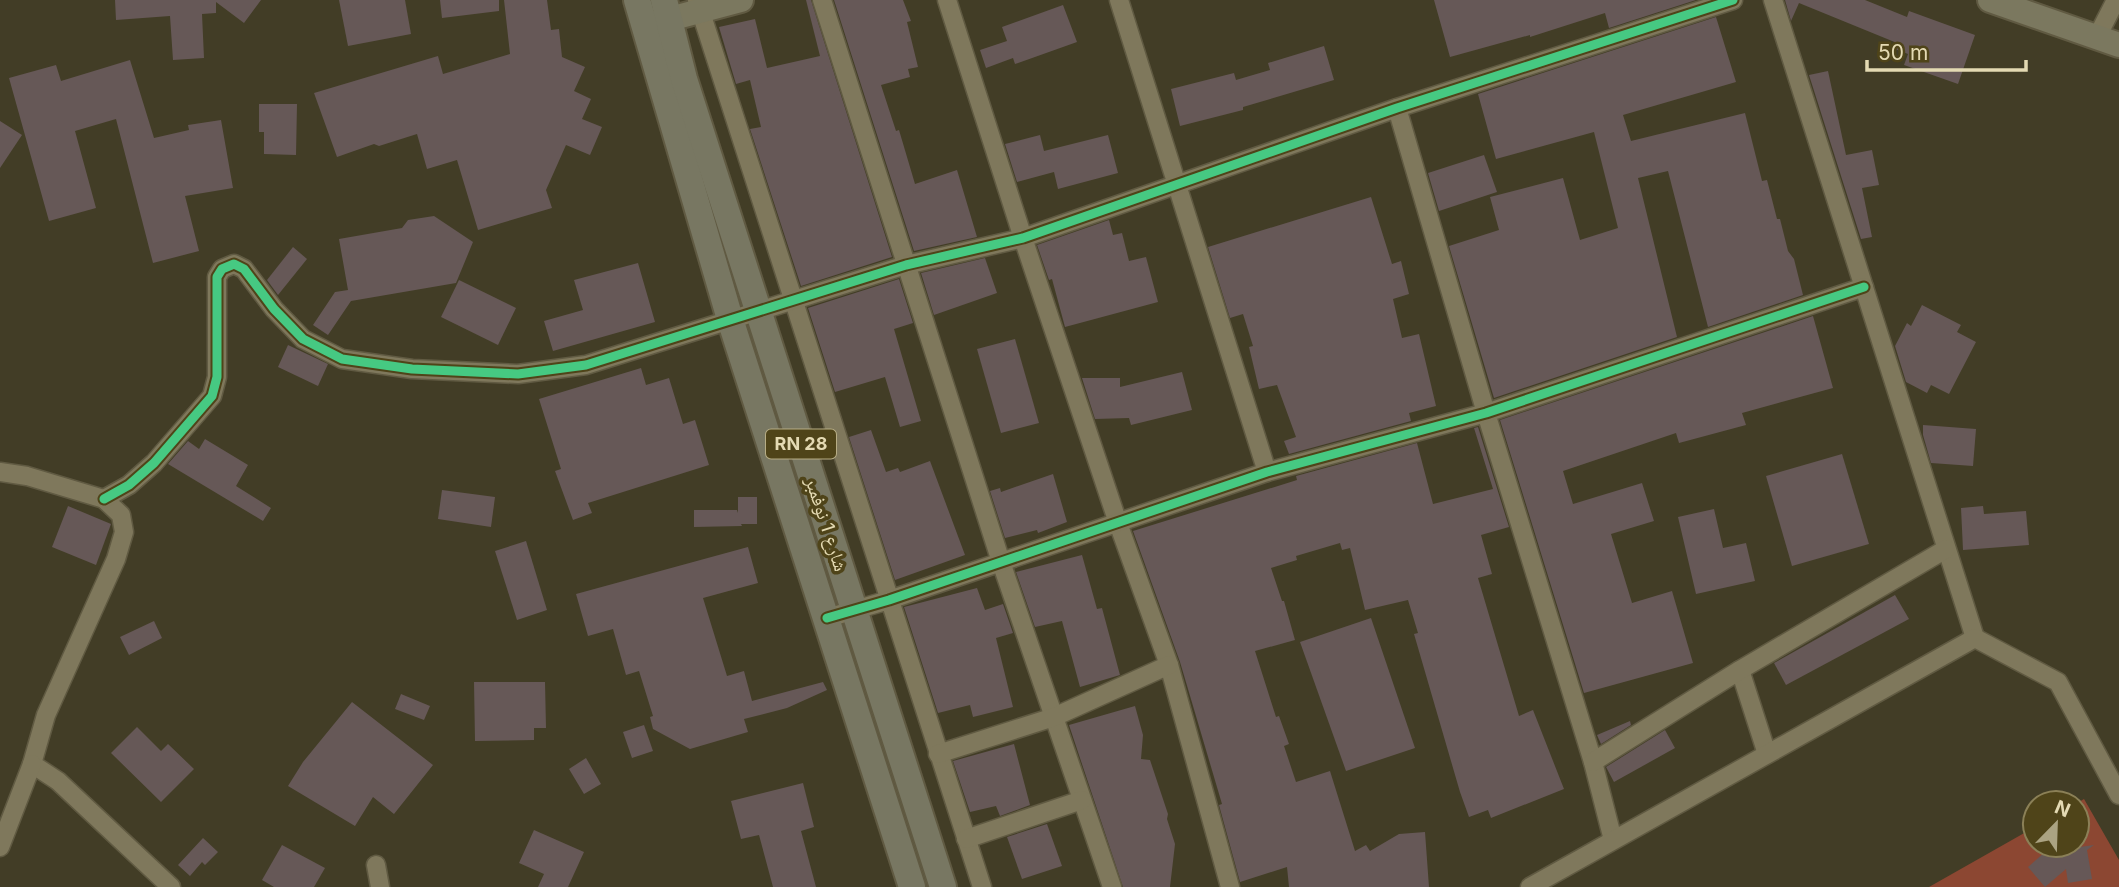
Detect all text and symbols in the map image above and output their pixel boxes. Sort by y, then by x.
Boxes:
scale bar [1867,28,2026,72]
text: 50 m [1878,40,1928,65]
road number: RN 28 [766,430,836,458]
street label: شارع 1 نوفمبر [800,473,853,574]
north arrow [2021,789,2091,859]
text: N [2051,795,2074,822]

